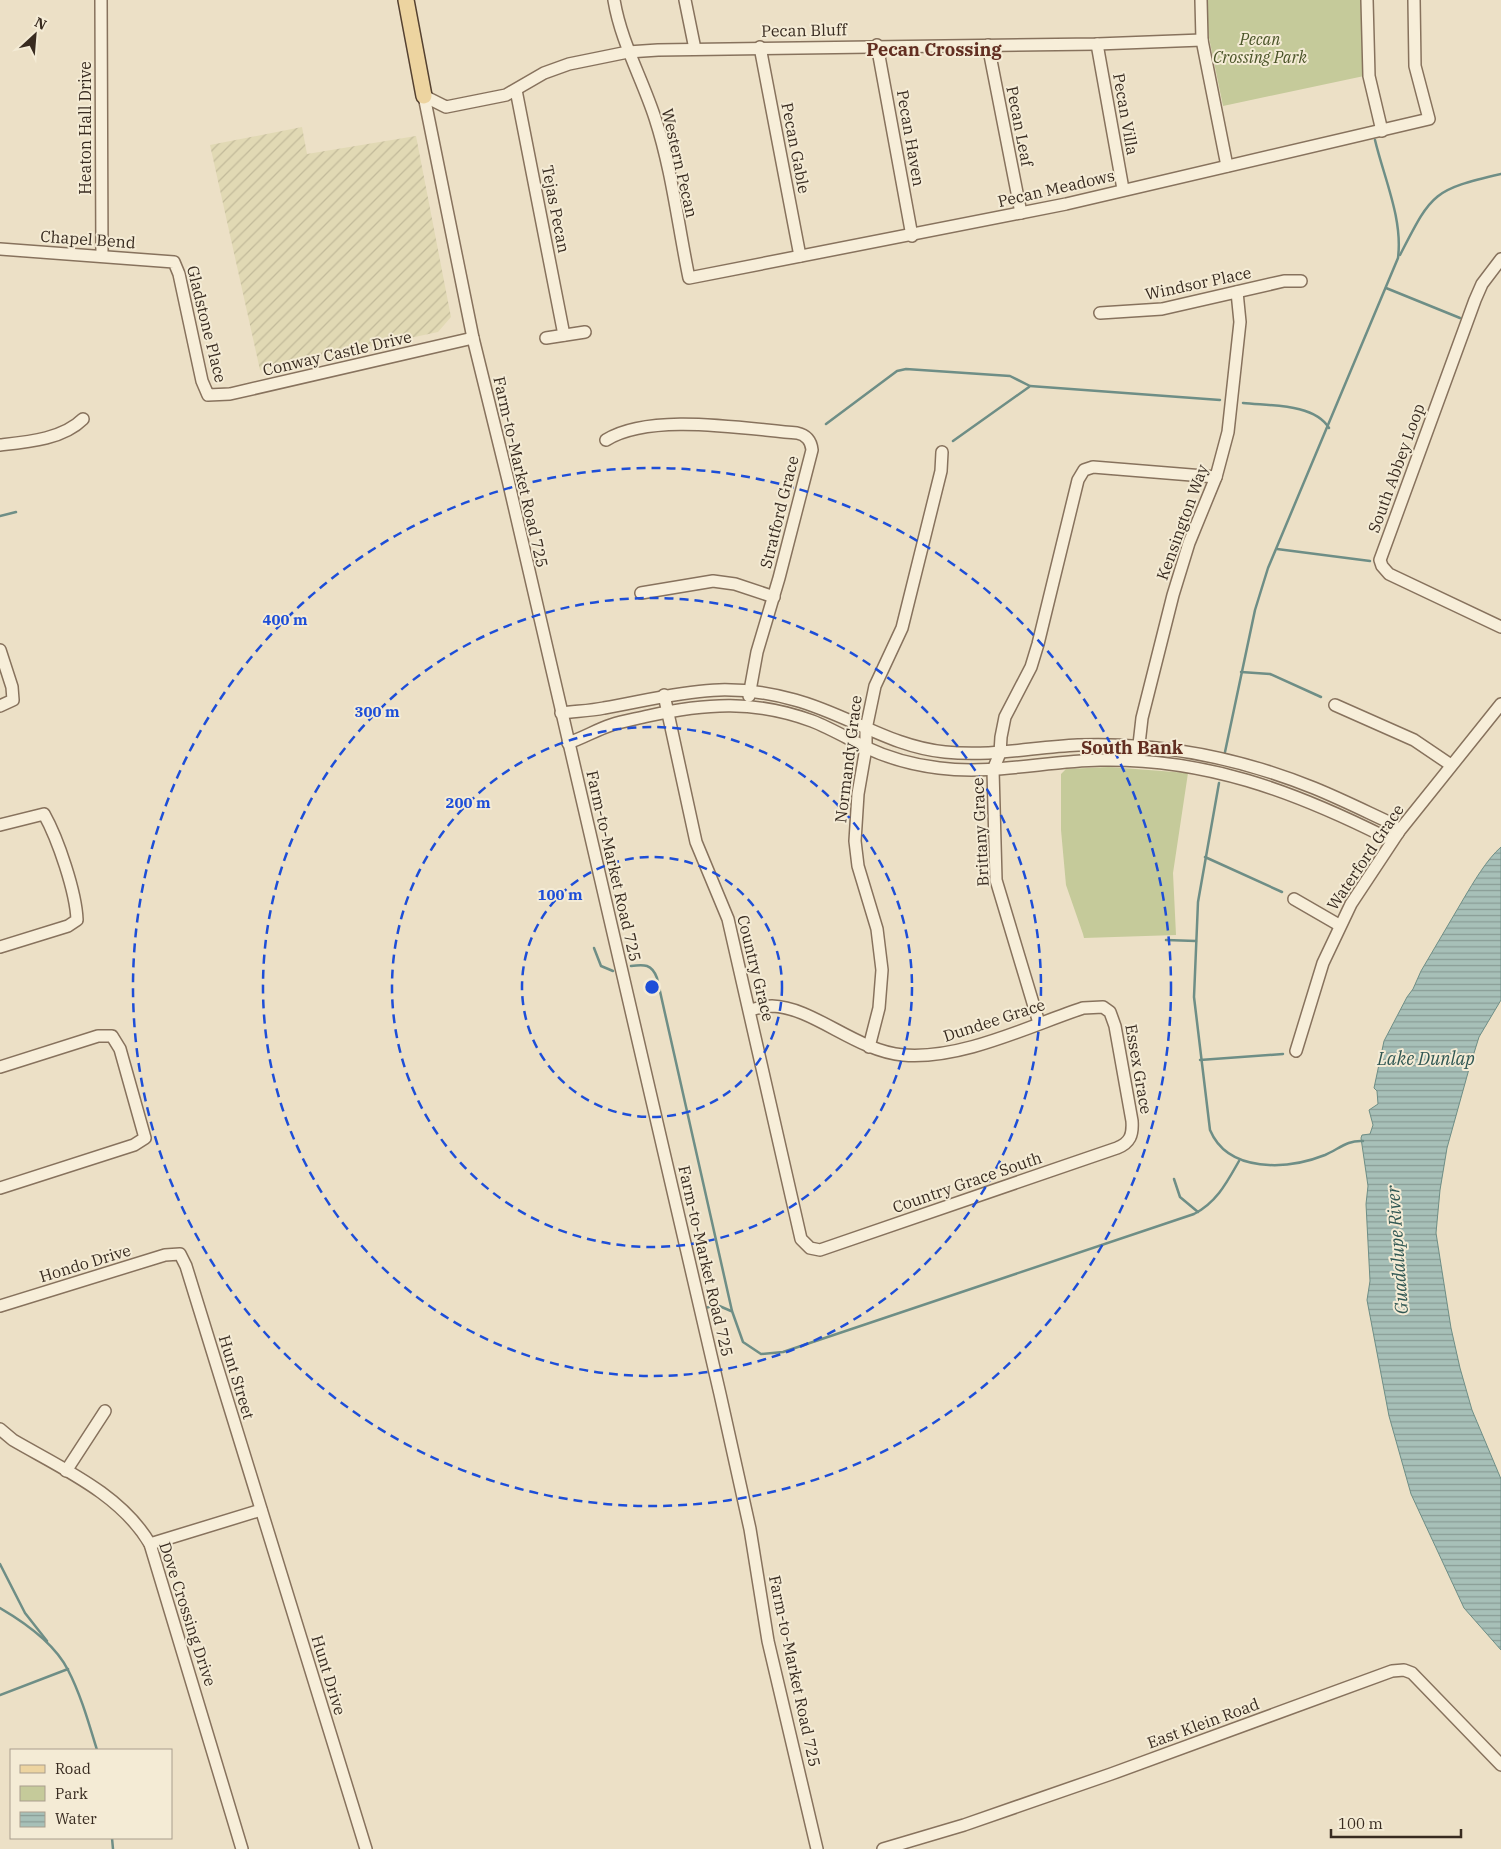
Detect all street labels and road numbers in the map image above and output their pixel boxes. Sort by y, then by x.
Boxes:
street label: Pecan Bluff [761,19,848,41]
street label: Heaton Hall Drive [75,61,95,195]
street label: Pecan Villa [1109,71,1143,157]
street label: Pecan Leaf [1002,84,1038,169]
street label: Pecan Haven [893,88,929,188]
street label: Pecan Gable [777,101,815,195]
street label: Western Pecan [658,106,702,220]
street label: Tejas Pecan [538,163,574,255]
street label: Pecan Meadows [996,165,1116,211]
street label: Chapel Bend [40,226,137,252]
street label: Windsor Place [1143,262,1253,304]
street label: Gladstone Place [183,263,231,385]
street label: Conway Castle Drive [261,326,413,380]
street label: Farm-to-Market Road 725 [489,374,553,570]
street label: South Abbey Loop [1363,400,1429,535]
street label: Stratford Grace [755,454,803,570]
street label: Kensington Way [1152,461,1212,583]
street label: Normandy Grace [830,694,866,824]
street label: Farm-to-Market Road 725 [582,768,646,964]
street label: Brittany Grace [967,777,993,887]
street label: Waterford Grace [1322,800,1408,914]
street label: Country Grace [733,913,779,1023]
street label: Dundee Grace [940,994,1048,1046]
street label: Essex Grace [1121,1022,1157,1116]
street label: Country Grace South [890,1147,1044,1217]
street label: Farm-to-Market Road 725 [674,1163,738,1359]
street label: Hondo Drive [37,1240,133,1286]
street label: Hunt Street [215,1332,259,1422]
street label: Dove Crossing Drive [155,1539,221,1689]
street label: Farm-to-Market Road 725 [765,1573,825,1769]
street label: Hunt Drive [307,1633,351,1717]
street label: East Klein Road [1144,1693,1262,1753]

